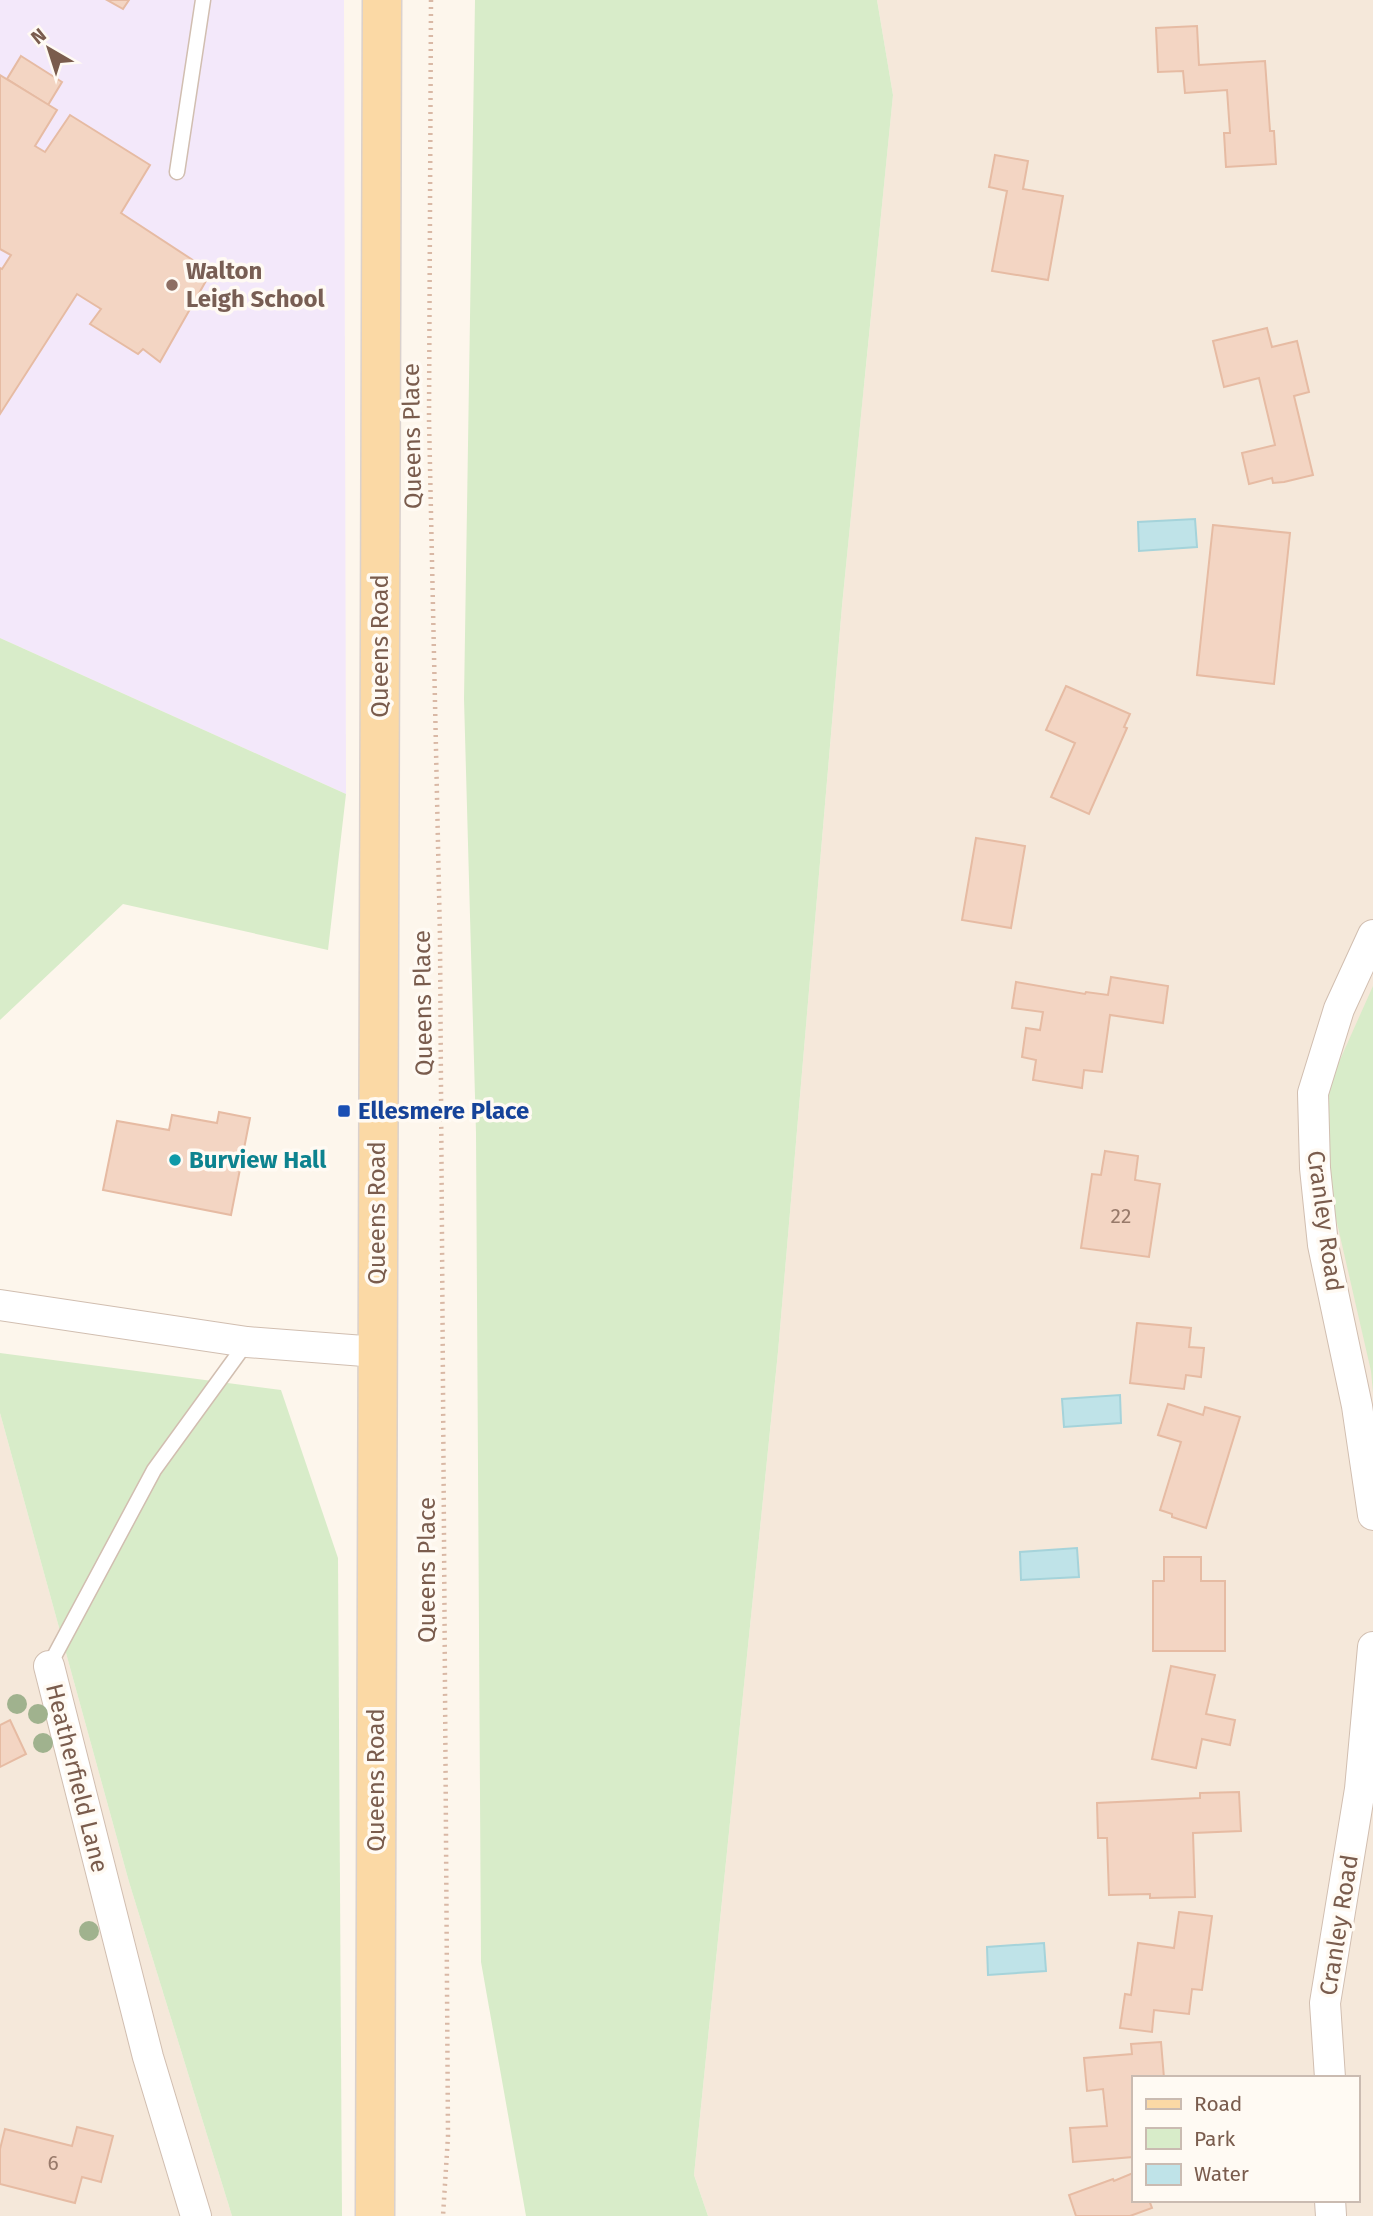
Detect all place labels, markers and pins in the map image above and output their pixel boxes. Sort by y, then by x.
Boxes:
place label: Walton Leigh School [186,257,326,313]
marker: Walton Leigh School [164,277,180,293]
place label: Ellesmere Place [358,1097,529,1125]
marker: Ellesmere Place [336,1103,352,1119]
place label: Burview Hall [189,1146,327,1174]
marker: Burview Hall [167,1152,183,1168]

